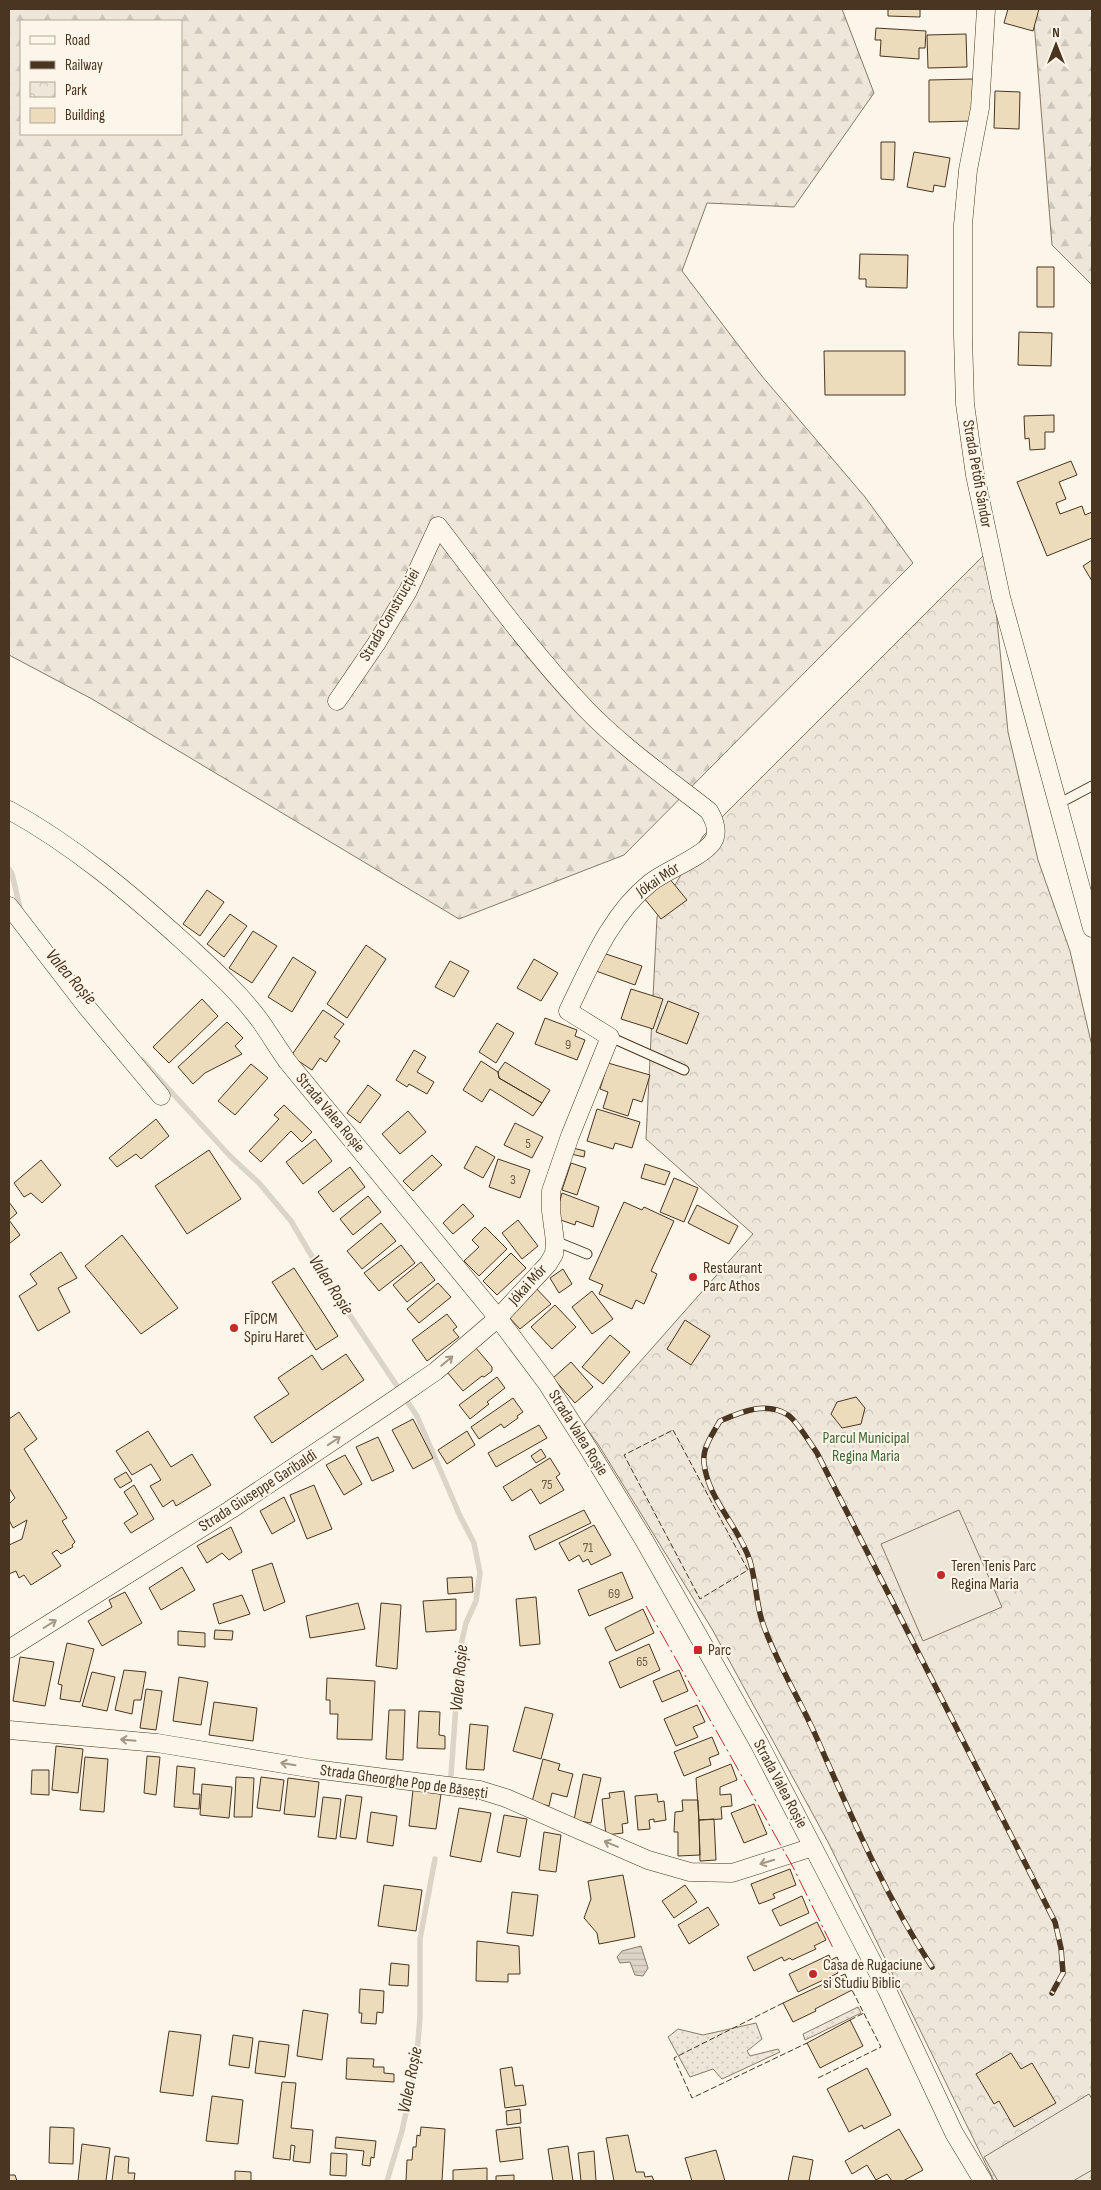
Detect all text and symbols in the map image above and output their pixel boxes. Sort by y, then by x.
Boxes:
legend [20,20,182,135]
north arrow [1031,20,1081,70]
text: N [1052,24,1060,41]
text: Road [65,31,90,50]
text: Railway [65,56,103,75]
text: Park [65,81,87,100]
text: Building [65,106,105,125]
street label: Strada Petőfi Sándor [958,418,996,530]
street label: Strada Construcției [356,565,424,665]
street label: Jókai Mór [632,858,684,902]
water label: Valea Roșie [41,945,101,1009]
house number: 9 [565,1036,571,1053]
street label: Strada Valea Roșie [291,1070,369,1156]
house number: 5 [525,1135,531,1152]
house number: 3 [510,1171,516,1188]
water label: Valea Roșie [304,1251,358,1319]
place label: Restaurant Parc Athos [703,1259,762,1296]
street label: Jókai Mór [504,1260,552,1310]
marker: Restaurant Parc Athos [687,1271,699,1283]
place label: FÎPCM Spiru Haret [244,1310,304,1347]
marker: FÎPCM Spiru Haret [228,1322,240,1334]
one-way arrow [441,1356,454,1367]
street label: Strada Valea Roșie [544,1387,612,1479]
park label: Parcul Municipal Regina Maria [823,1429,909,1466]
one-way arrow [326,1436,340,1446]
street label: Strada Giuseppe Garibaldi [195,1446,321,1536]
house number: 75 [541,1476,553,1493]
house number: 71 [583,1539,593,1556]
place label: Teren Tenis Parc Regina Maria [951,1557,1036,1594]
marker: Teren Tenis Parc Regina Maria [935,1569,947,1581]
house number: 69 [608,1585,620,1602]
one-way arrow [43,1618,57,1629]
place label: Parc [708,1641,731,1660]
water label: Valea Roșie [446,1644,472,1712]
marker: Parc [692,1644,704,1656]
house number: 65 [636,1653,648,1670]
one-way arrow [120,1735,136,1745]
street label: Strada Valea Roșie [749,1736,811,1832]
one-way arrow [281,1759,297,1769]
street label: Strada Gheorghe Pop de Băsești [319,1761,489,1803]
one-way arrow [604,1838,619,1848]
one-way arrow [759,1857,775,1867]
place label: Casa de Rugaciune si Studiu Biblic [823,1956,922,1993]
marker: Casa de Rugaciune si Studiu Biblic [807,1968,819,1980]
water label: Valea Roșie [393,2045,427,2115]

